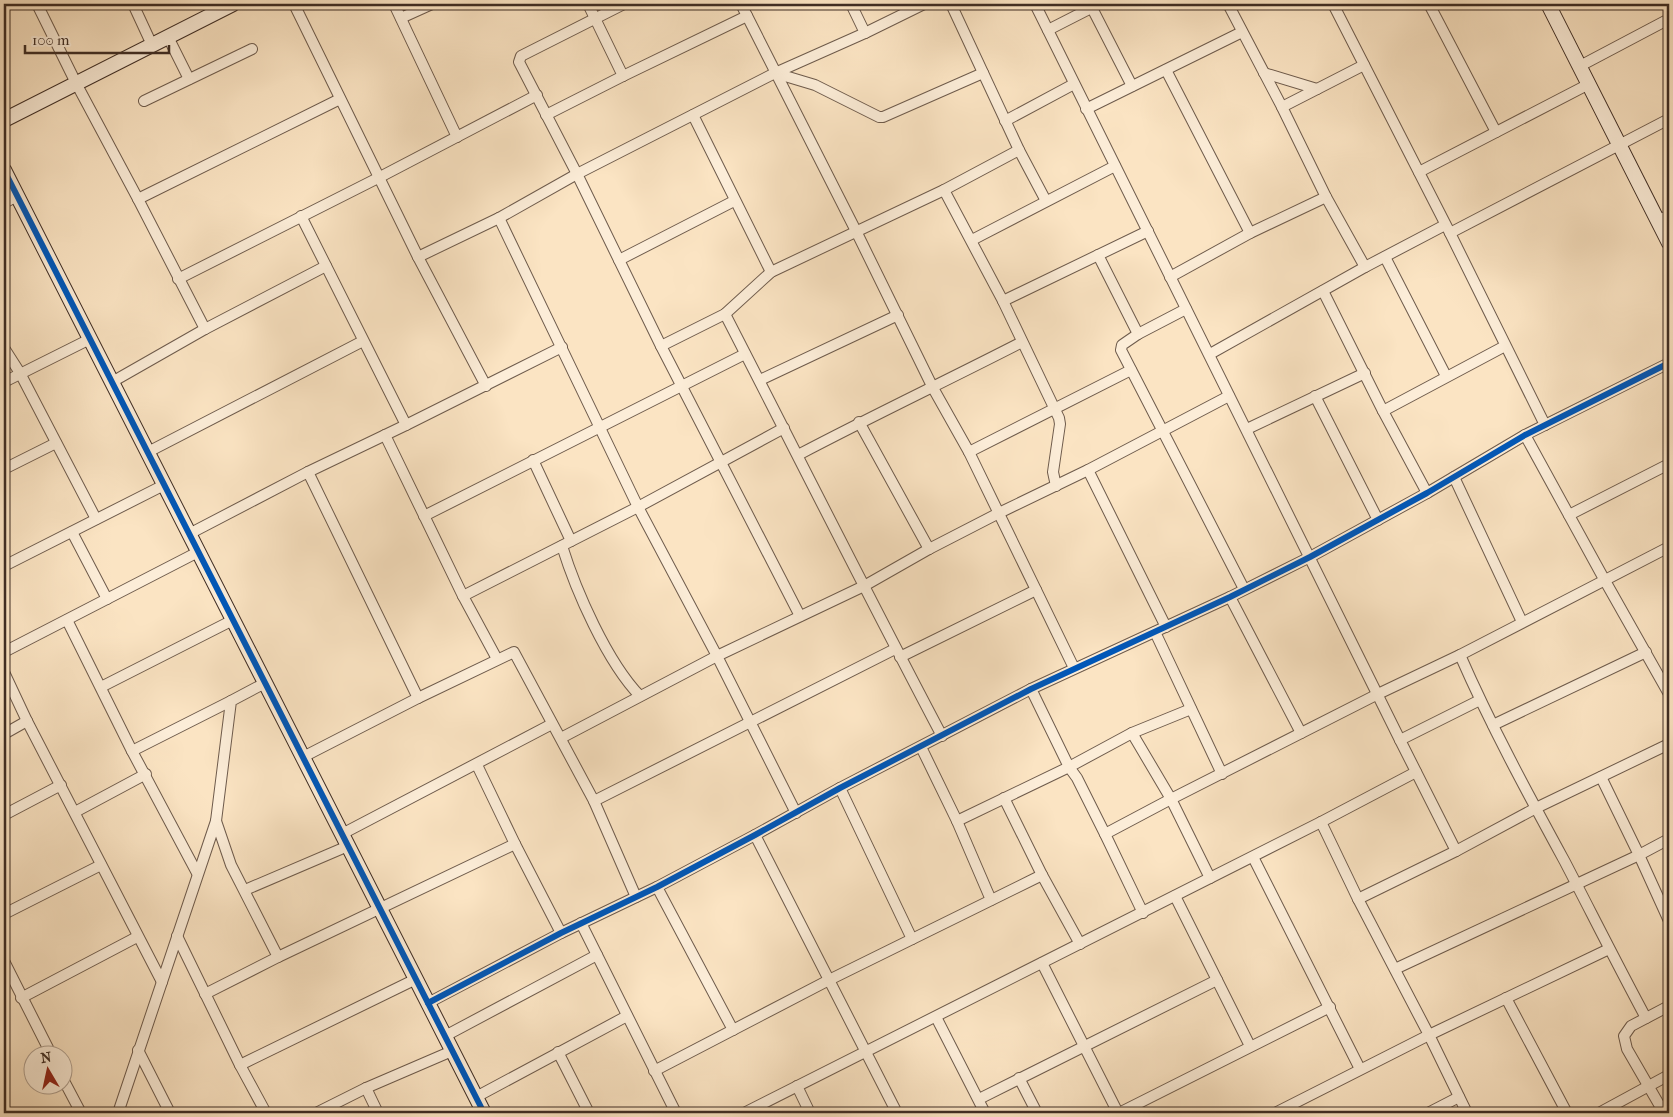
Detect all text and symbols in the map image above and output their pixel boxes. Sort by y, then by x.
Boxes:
scale bar [25,22,169,54]
text: 100 m [32,31,70,49]
north arrow [22,1044,72,1094]
text: N [39,1048,53,1067]

